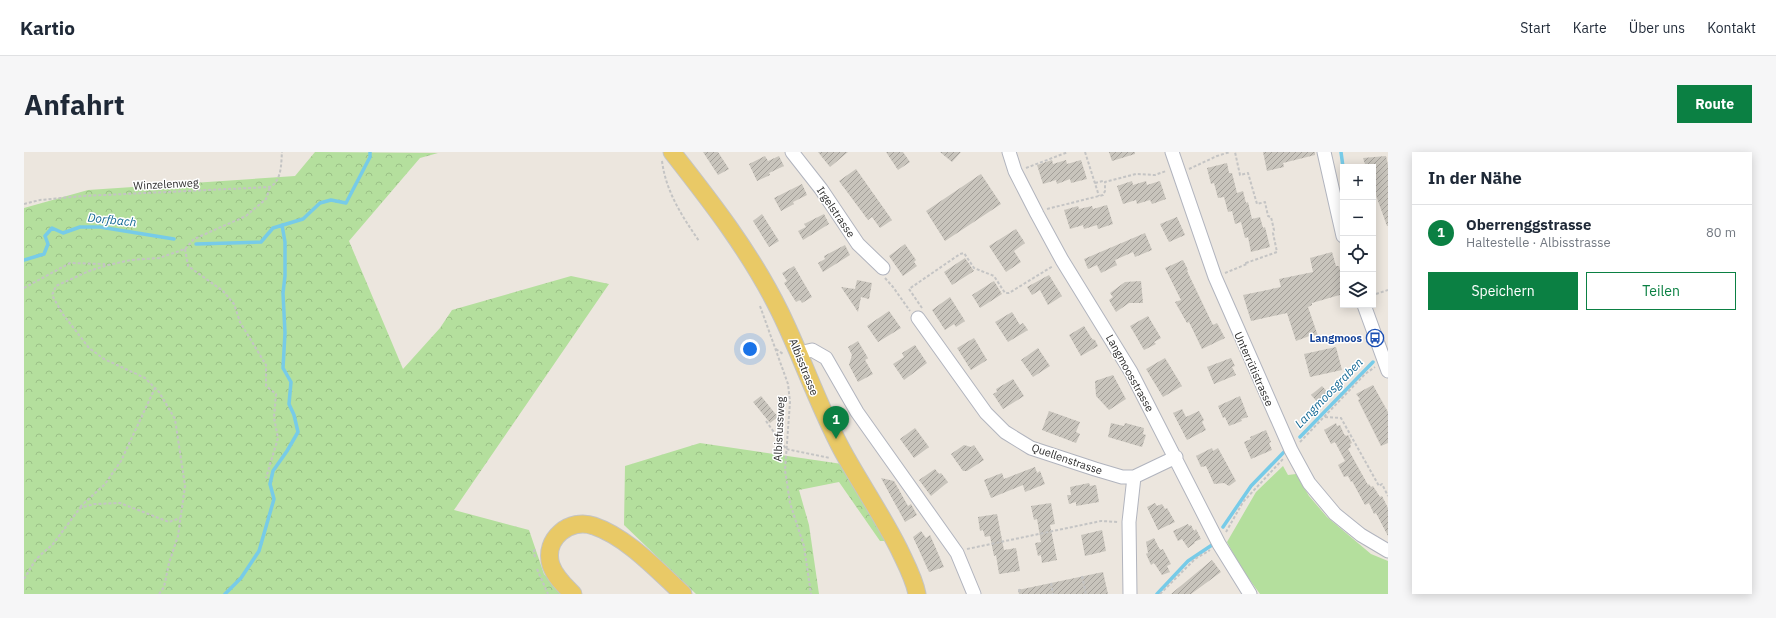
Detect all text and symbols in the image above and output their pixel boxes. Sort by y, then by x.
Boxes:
text: Kartio [20,16,75,40]
text: Start [1520,19,1551,37]
text: Karte [1573,19,1607,37]
text: Über uns [1629,19,1685,37]
text: Kontakt [1707,19,1756,37]
button: Route [1677,85,1752,123]
text: Anfahrt [24,86,125,123]
map controls [1340,164,1376,308]
button: + [1340,164,1376,200]
text: In der Nähe [1428,167,1522,189]
street label: Winzelenweg [133,175,199,193]
street label: Irgelstrasse [814,184,858,240]
button: − [1340,200,1376,236]
water label: Dorfbach [87,209,137,230]
text: Oberrenggstrasse [1466,215,1591,234]
text: 1 [1437,224,1445,241]
text: 80 m [1706,224,1736,241]
text: Haltestelle · Albisstrasse [1466,234,1611,251]
button: locate [1340,236,1376,272]
button: layers [1340,272,1376,308]
button: Speichern [1428,272,1578,310]
button: Teilen [1586,272,1736,310]
bus stop icon: Langmoos [1365,328,1385,348]
street label: Unterrütistrasse [1231,330,1277,408]
place label: Langmoos [1309,331,1362,345]
street label: Langmoosstrasse [1103,332,1157,414]
street label: Albisstrasse [786,336,822,398]
your location [740,339,760,359]
water label: Langmoosgraben [1291,354,1366,431]
street label: Albisfussweg [770,396,788,462]
pin: 1 [823,406,849,439]
street label: Quellenstrasse [1030,440,1104,478]

